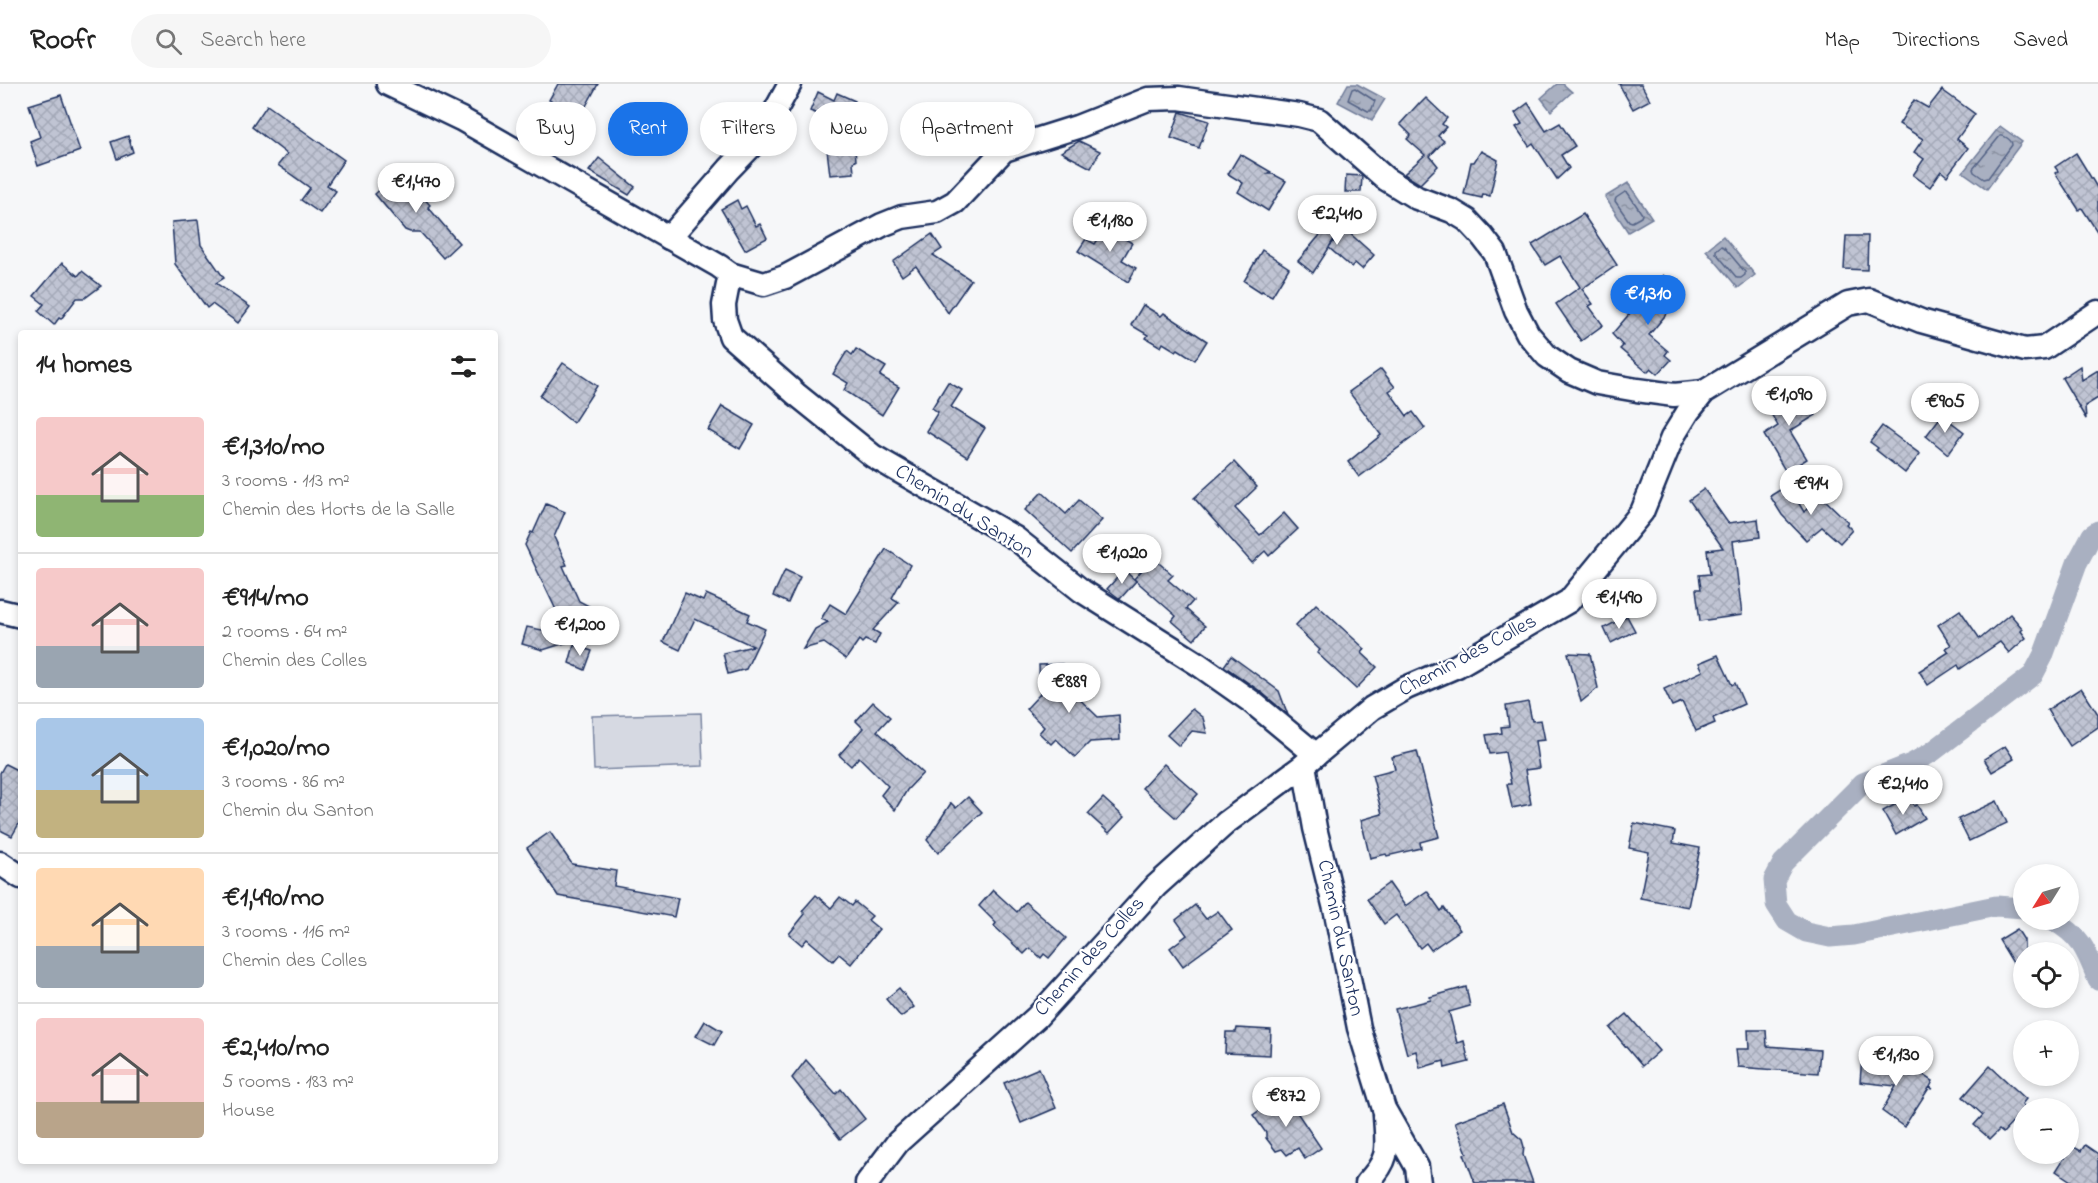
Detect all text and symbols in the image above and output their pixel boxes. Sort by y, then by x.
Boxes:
search box [131,14,551,68]
text: Roofr [30,21,95,62]
icon: search [152,25,185,58]
text: Search here [200,25,306,57]
text: Map [1824,26,1860,56]
text: Directions [1893,26,1980,56]
text: Saved [2013,26,2068,56]
chip: Buy [516,102,596,156]
chip: Rent [608,102,688,156]
chip: Filters [700,102,797,156]
chip: New [809,102,888,156]
chip: Apartment [900,102,1035,156]
pin: €1,470 [367,163,465,214]
text: €1,470 [392,168,440,197]
pin: €2,410 [1288,195,1386,246]
text: €2,410 [1312,200,1362,229]
pin: €1,180 [1061,202,1159,253]
text: €1,180 [1087,207,1133,236]
pin: €1,310 [1599,275,1697,326]
text: €1,310 [1625,280,1672,309]
text: 14 homes [36,347,132,385]
icon: filters [447,350,480,383]
pin: €1,090 [1740,376,1838,427]
text: €1,090 [1765,381,1813,410]
pin: €905 [1909,383,1981,434]
text: €905 [1925,388,1965,417]
text: €1,310/mo [222,429,325,467]
icon: home [84,441,156,513]
street label: Chemin du Santon [889,457,1039,567]
pin: €914 [1775,465,1847,516]
text: 3 rooms · 113 m² [222,467,350,496]
text: €914 [1794,470,1828,499]
text: Chemin des Horts de la Salle [222,496,455,525]
pin: €1,020 [1073,534,1171,585]
text: €1,020 [1097,539,1147,568]
pin: €1,490 [1570,579,1668,630]
text: €914/mo [222,580,309,618]
text: €1,490 [1596,584,1642,613]
icon: home [84,592,156,664]
pin: €1,200 [531,606,629,657]
street label: Chemin des Colles [1394,607,1542,705]
text: €1,200 [555,611,605,640]
text: 2 rooms · 64 m² [222,618,347,647]
text: Chemin des Colles [222,647,367,676]
pin: €889 [1033,663,1105,714]
text: €889 [1052,668,1086,697]
text: €1,020/mo [222,730,330,768]
icon: home [84,742,156,814]
pin: €2,410 [1854,765,1952,816]
text: 3 rooms · 86 m² [222,768,345,797]
text: €2,410 [1878,770,1928,799]
text: Chemin du Santon [222,797,374,826]
street label: Chemin du Santon [1309,857,1371,1019]
north arrow [2013,864,2079,930]
map controls [2013,864,2079,1164]
text: €1,490/mo [222,880,324,918]
street label: Chemin des Colles [1028,890,1152,1024]
icon: home [84,892,156,964]
text: 3 rooms · 116 m² [222,918,350,947]
button: locate [2013,942,2079,1008]
text: Chemin des Colles [222,947,367,976]
button: + [2013,1020,2079,1086]
text: €2,410/mo [222,1030,329,1068]
pin: €1,130 [1847,1036,1945,1087]
text: €1,130 [1873,1041,1920,1070]
icon: home [84,1042,156,1114]
text: 5 rooms · 183 m² [222,1068,354,1097]
pin: €872 [1250,1077,1322,1128]
text: €872 [1266,1082,1306,1111]
text: House [222,1097,275,1126]
button: − [2013,1098,2079,1164]

